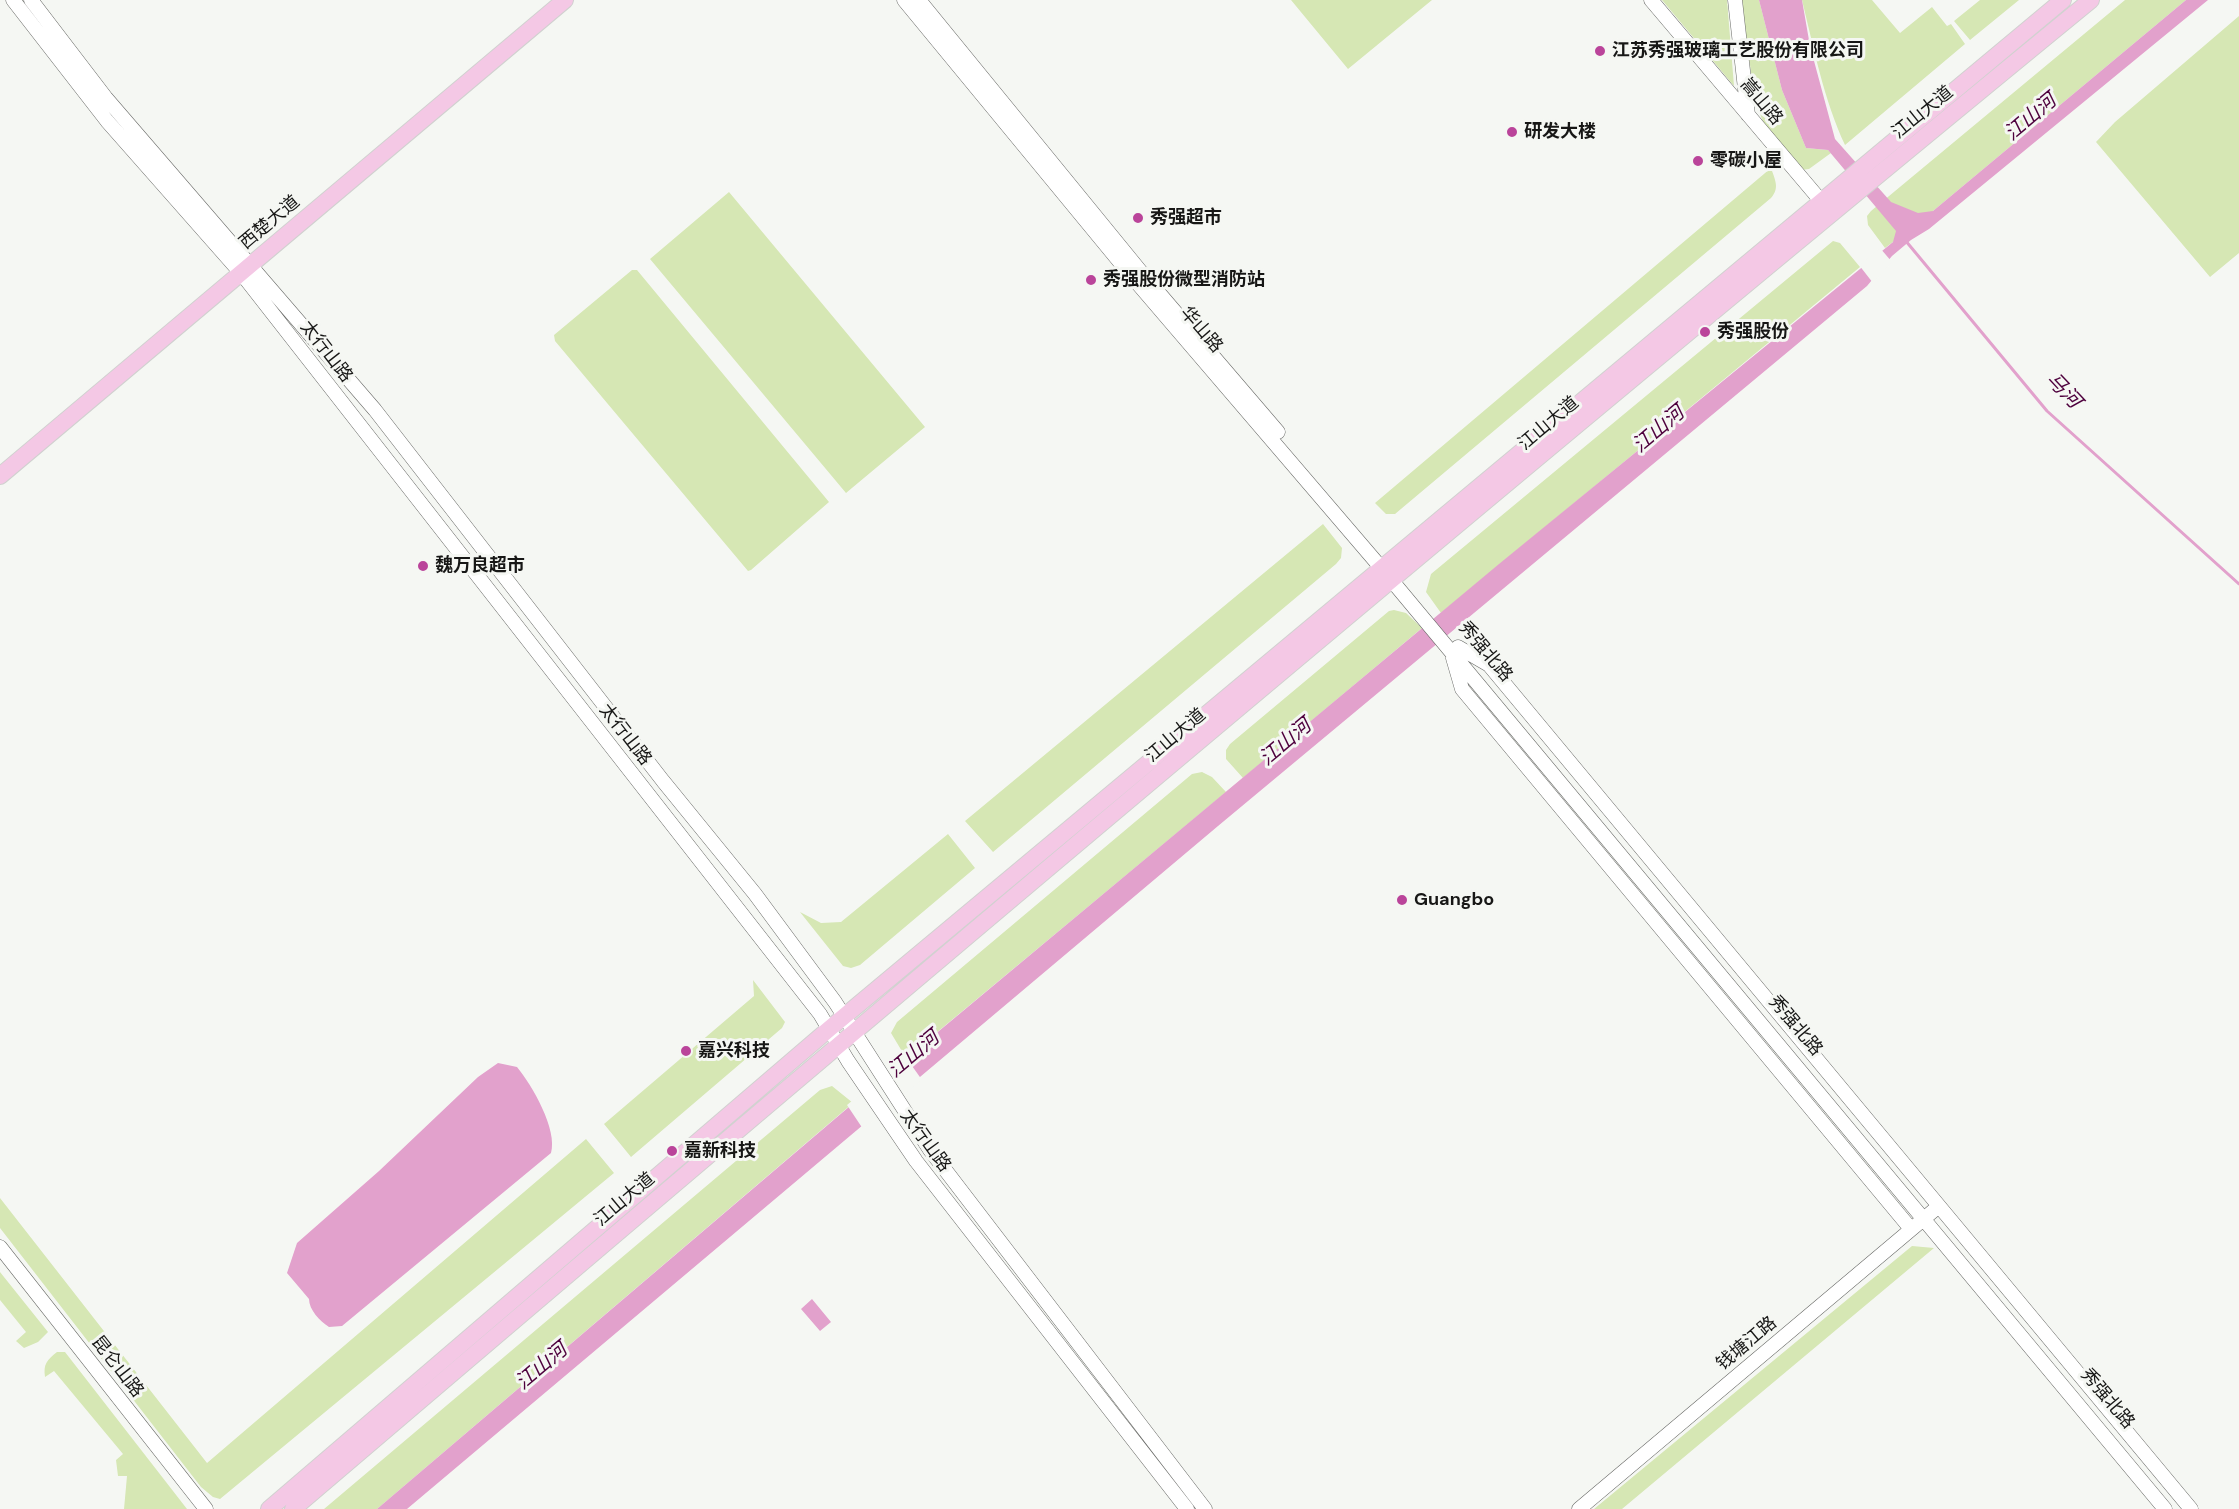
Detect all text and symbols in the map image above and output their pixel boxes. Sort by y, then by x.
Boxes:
place label: 江苏秀强玻璃工艺股份有限公司 [1612,40,1864,62]
marker: 江苏秀强玻璃工艺股份有限公司 [1593,44,1607,58]
street label: 嵩山路 [1735,74,1787,130]
street label: 江山大道 [1888,82,1958,144]
water label: 江山河 [2000,90,2062,146]
place label: 研发大楼 [1524,121,1596,143]
marker: 研发大楼 [1505,125,1519,139]
place label: 零碳小屋 [1710,150,1782,172]
marker: 零碳小屋 [1691,154,1705,168]
street label: 西楚大道 [235,192,305,254]
place label: 秀强超市 [1150,207,1222,229]
marker: 秀强超市 [1131,211,1145,225]
place label: 秀强股份微型消防站 [1103,269,1265,291]
marker: 秀强股份微型消防站 [1084,273,1098,287]
street label: 华山路 [1175,303,1227,357]
street label: 太行山路 [295,317,357,387]
place label: 秀强股份 [1717,321,1789,343]
marker: 秀强股份 [1698,325,1712,339]
water label: 马河 [2041,368,2085,414]
street label: 江山大道 [1514,393,1584,455]
water label: 江山河 [1628,402,1690,458]
place label: 魏万良超市 [435,555,525,577]
marker: 魏万良超市 [416,559,430,573]
street label: 秀强北路 [1454,617,1516,687]
street label: 太行山路 [594,700,656,770]
street label: 江山大道 [1141,705,1211,767]
water label: 江山河 [1255,715,1317,771]
place label: Guangbo [1414,889,1494,911]
marker: Guangbo [1395,893,1409,907]
street label: 秀强北路 [1764,991,1826,1061]
water label: 江山河 [883,1027,945,1083]
place label: 嘉兴科技 [698,1040,770,1062]
marker: 嘉兴科技 [679,1044,693,1058]
street label: 太行山路 [895,1106,955,1176]
place label: 嘉新科技 [684,1140,756,1162]
marker: 嘉新科技 [665,1144,679,1158]
street label: 江山大道 [590,1169,660,1231]
street label: 钱塘江路 [1712,1313,1782,1375]
street label: 昆仑山路 [86,1332,148,1402]
water label: 江山河 [511,1339,573,1395]
street label: 秀强北路 [2076,1364,2138,1434]

